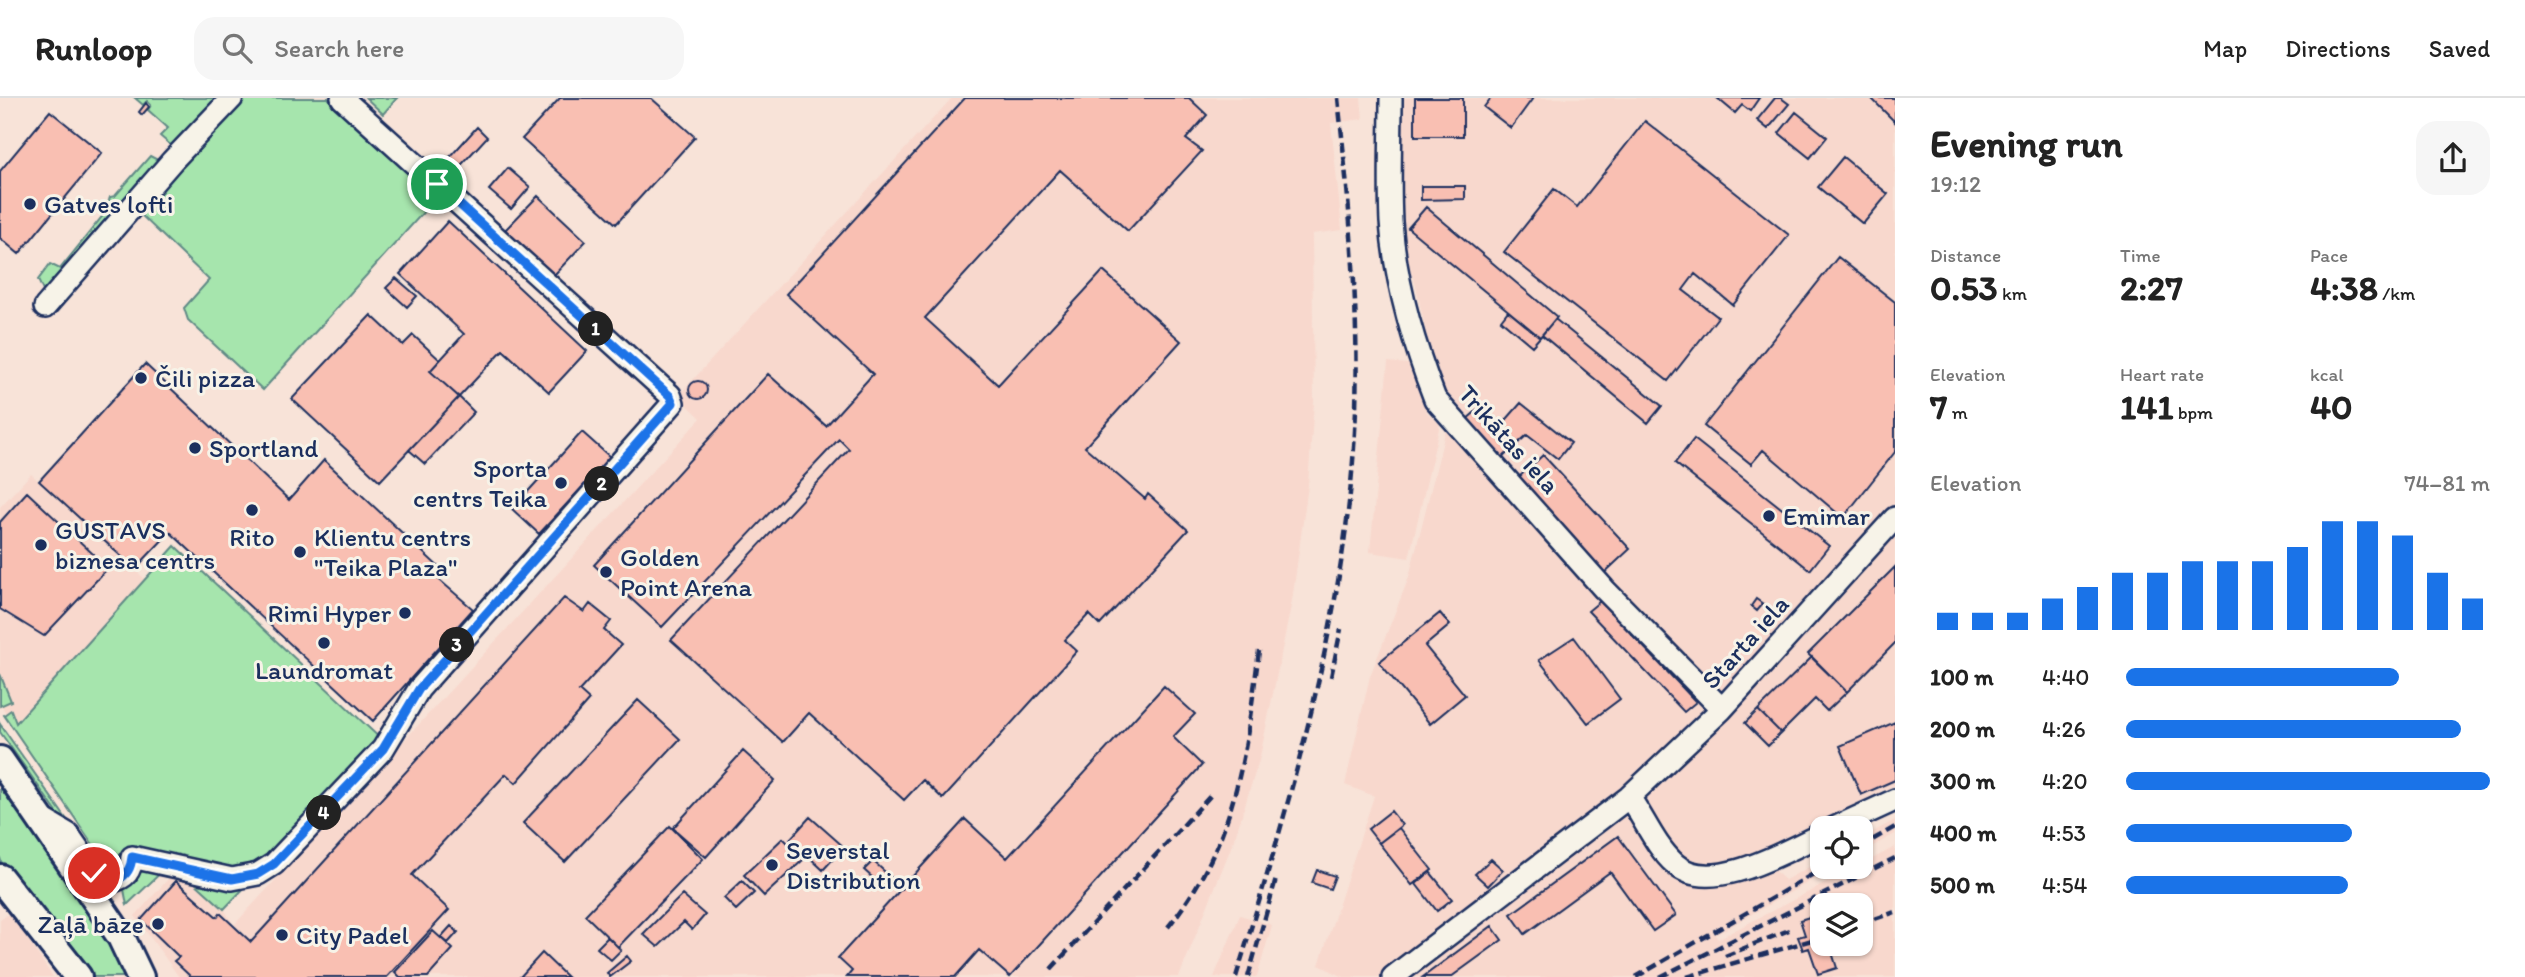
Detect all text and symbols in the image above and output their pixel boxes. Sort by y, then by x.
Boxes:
search box [194,17,684,80]
text: Runloop [35,29,152,68]
icon: search [218,29,256,67]
text: Search here [274,32,405,64]
text: Map [2203,34,2247,63]
text: Directions [2285,34,2391,63]
text: Saved [2429,34,2490,63]
text: Evening run [1930,121,2123,167]
button: share [2416,121,2490,195]
pin [407,154,467,214]
icon: arrive [418,165,456,203]
text: 19:12 [1930,170,1981,198]
place label: Gatves lofti [44,188,173,220]
marker: Gatves lofti [22,196,38,212]
text: Distance [1930,244,2001,267]
text: Time [2120,244,2161,267]
text: Pace [2310,244,2348,267]
text: 0.53 [1930,267,1998,309]
text: 2:27 [2120,267,2183,309]
text: 4:38 [2310,267,2378,309]
text: km [1998,282,2027,305]
text: /km [2378,282,2415,305]
pin: 1 [578,312,614,346]
text: 1 [591,317,600,340]
place label: Čili pizza [155,362,256,394]
text: Elevation [1930,363,2006,386]
text: Heart rate [2120,363,2204,386]
text: kcal [2310,363,2344,386]
marker: Čili pizza [133,370,149,386]
street label: Trikātas iela [1452,378,1566,500]
text: 7 [1930,386,1947,428]
text: 141 [2120,386,2174,428]
text: 40 [2310,386,2353,428]
text: m [1947,401,1968,424]
text: bpm [2174,401,2213,424]
place label: Sportland [209,432,318,464]
marker: Sportland [187,440,203,456]
place label: Sporta centrs Teika [413,452,547,514]
pin: 2 [584,466,620,502]
text: Elevation [1930,469,2021,497]
text: 74–81 m [2404,469,2490,497]
text: 2 [597,472,607,495]
marker: Sporta centrs Teika [553,475,569,491]
place label: Emimar [1783,500,1871,532]
marker: Rito [244,502,260,518]
marker: Emimar [1761,508,1777,524]
place label: GUSTAVS biznesa centrs [55,514,215,576]
place label: Rito [229,521,275,553]
place label: Klientu centrs "Teika Plaza" [314,521,471,583]
marker: GUSTAVS biznesa centrs [33,537,49,553]
place label: Golden Point Arena [620,541,752,603]
marker: Klientu centrs "Teika Plaza" [292,544,308,560]
marker: Golden Point Arena [598,564,614,580]
street label: Starta iela [1695,588,1796,696]
place label: Rimi Hyper [267,597,392,629]
marker: Rimi Hyper [397,605,413,621]
pin: 3 [440,628,475,662]
text: 3 [451,633,462,656]
marker: Laundromat [316,635,332,651]
place label: Laundromat [255,654,393,686]
text: 100 m [1930,663,1994,691]
text: 4:40 [2042,663,2089,691]
text: 200 m [1930,715,1995,743]
text: 4:26 [2042,715,2086,743]
text: 300 m [1930,767,1995,795]
text: 4:20 [2042,767,2088,795]
pin: 4 [306,796,342,830]
text: 4 [318,801,329,824]
map controls [1810,816,1873,956]
button: locate [1810,816,1873,879]
text: 400 m [1930,819,1997,847]
text: 4:53 [2042,819,2086,847]
place label: Severstal Distribution [786,834,921,896]
pin [64,843,124,903]
icon: check [75,854,113,892]
marker: Severstal Distribution [764,857,780,873]
text: 500 m [1930,871,1995,899]
text: 4:54 [2042,871,2087,899]
button: layers [1810,893,1873,956]
place label: Zaļā bāze [38,908,144,940]
marker: Zaļā bāze [150,916,166,932]
place label: City Padel [296,919,409,951]
marker: City Padel [274,927,290,943]

